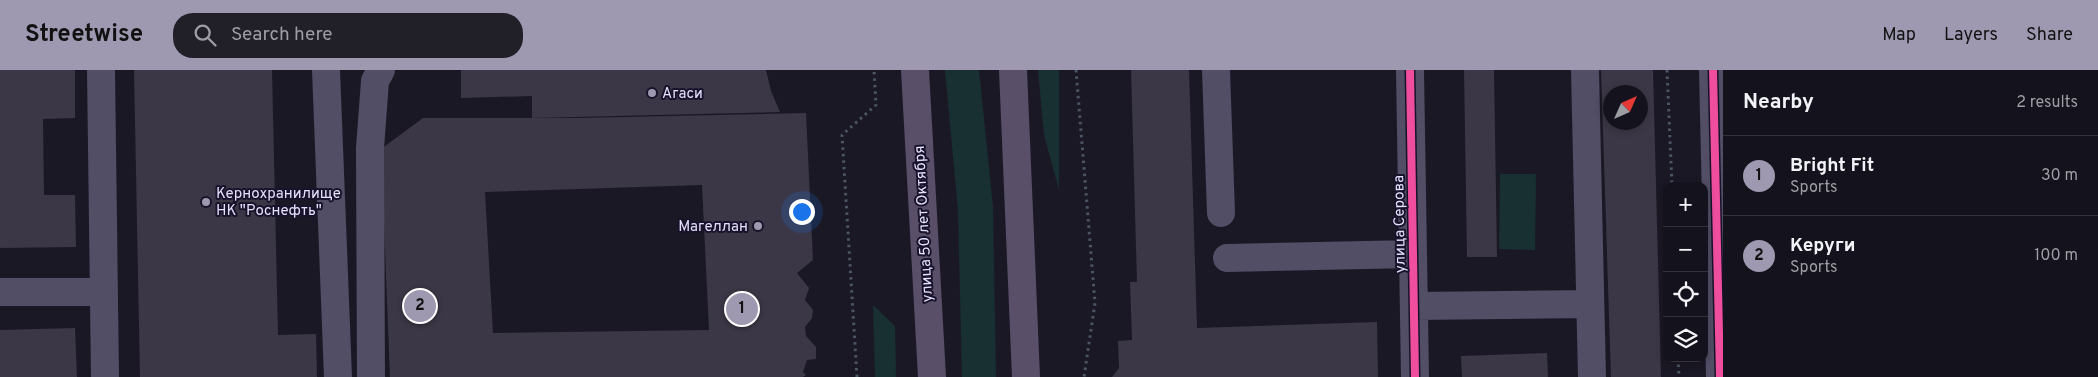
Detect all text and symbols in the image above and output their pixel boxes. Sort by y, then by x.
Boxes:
search box [173,13,523,58]
text: Streetwise [25,20,143,50]
icon: search [191,21,219,49]
text: Search here [231,23,333,47]
text: Map [1882,24,1916,47]
text: Layers [1944,24,1998,47]
text: Share [2026,24,2073,47]
place label: Агаси [662,85,703,104]
north arrow [1603,85,1648,130]
marker: Агаси [646,87,658,99]
text: Nearby [1743,89,1814,116]
text: 2 results [2016,93,2078,113]
street label: улица 50 лет Октября [911,145,938,303]
text: Bright Fit [1790,154,1874,178]
text: 1 [1756,166,1762,186]
text: 30 m [2041,166,2078,186]
street label: улица Серова [1390,175,1411,273]
text: Sports [1790,178,1838,198]
map controls [1663,182,1708,362]
button: + [1663,182,1708,227]
place label: Кернохранилище НК "Роснефть" [216,185,341,221]
marker: Кернохранилище НК "Роснефть" [200,196,212,208]
your location [789,199,815,225]
place label: Магеллан [678,218,748,237]
marker: Магеллан [752,220,764,232]
button: − [1663,227,1708,272]
text: Керуги [1790,234,1855,258]
text: 2 [1754,246,1764,266]
text: 100 m [2034,246,2078,266]
text: Sports [1790,258,1838,278]
button: locate [1663,272,1708,317]
pin: 2 [404,287,436,325]
pin: 1 [726,290,758,328]
button: layers [1663,317,1708,362]

